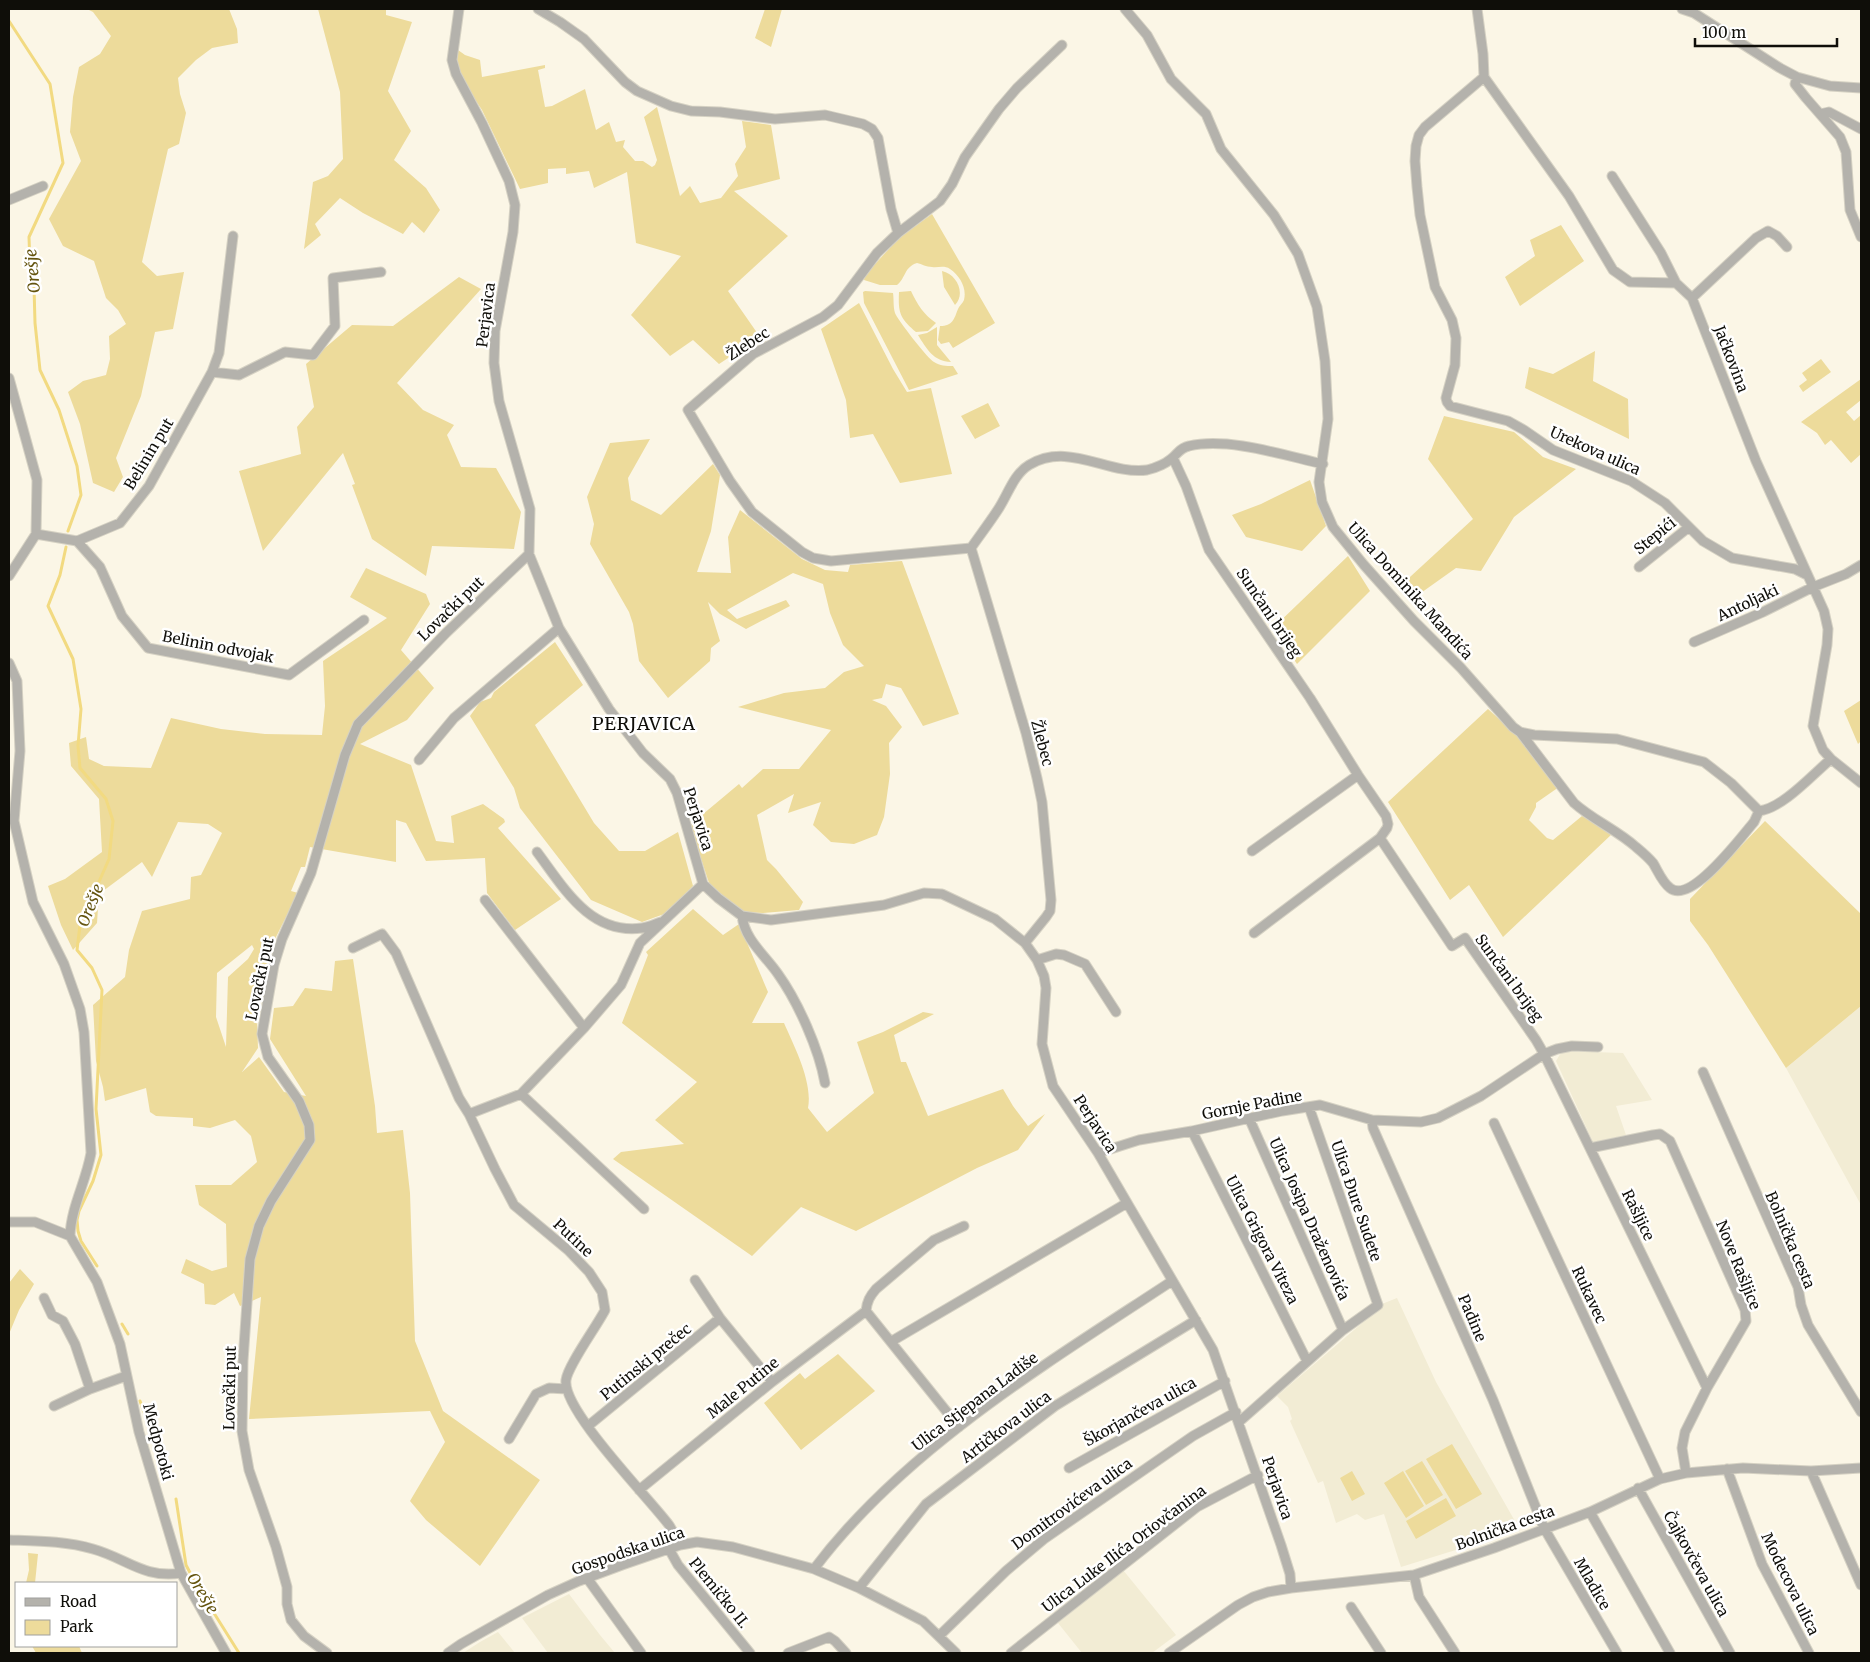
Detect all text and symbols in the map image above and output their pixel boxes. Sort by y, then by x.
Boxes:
scale bar [1695,15,1838,47]
text: 100 m [1702,23,1746,42]
water label: Orešje [20,248,44,294]
street label: Perjavica [472,281,499,348]
street label: Žlebec [722,322,773,364]
street label: Jačkovina [1710,322,1753,395]
street label: Belinin put [120,414,177,493]
street label: Urekova ulica [1547,422,1643,479]
street label: Stepići [1630,513,1680,558]
street label: Ulica Dominika Mandića [1344,518,1477,663]
street label: Sunčani brijeg [1233,564,1306,661]
street label: Lovački put [414,572,488,645]
street label: Antoljaki [1713,580,1782,625]
street label: Belinin odvojak [161,626,276,667]
district label: PERJAVICA [592,712,696,735]
street label: Žlebec [1027,717,1059,769]
street label: Perjavica [679,785,718,853]
water label: Orešje [72,881,108,929]
street label: Sunčani brijeg [1471,930,1548,1025]
street label: Lovački put [241,935,278,1022]
street label: Gornje Padine [1200,1085,1304,1124]
street label: Perjavica [1070,1091,1121,1156]
street label: Ulica Josipa Draženovića [1265,1135,1354,1303]
street label: Ulica Đure Sudete [1327,1138,1386,1264]
street label: Ulica Grigora Viteza [1222,1172,1303,1307]
street label: Rašljice [1618,1186,1659,1244]
street label: Bolnička cesta [1761,1188,1819,1291]
street label: Putine [549,1214,597,1261]
street label: Nove Rašljice [1712,1217,1765,1312]
street label: Rukavec [1568,1263,1611,1327]
street label: Padine [1454,1291,1491,1344]
street label: Putinski prečec [596,1319,695,1404]
street label: Lovački put [219,1345,240,1430]
street label: Ulica Stjepana Ladiše [908,1348,1042,1455]
street label: Male Putine [703,1353,782,1422]
street label: Škorjančeva ulica [1080,1372,1199,1450]
street label: Artičkova ulica [956,1387,1054,1467]
street label: Medpotoki [139,1401,178,1482]
street label: Domitrovićeva ulica [1008,1454,1136,1554]
street label: Perjavica [1258,1454,1297,1522]
street label: Ulica Luke Ilića Oriovčanina [1038,1481,1209,1617]
street label: Bolnička cesta [1453,1501,1557,1554]
street label: Čajkovčeva ulica [1660,1507,1734,1620]
street label: Gospodska ulica [569,1522,687,1579]
street label: Modecova ulica [1757,1529,1823,1638]
street label: Plemičko II. [685,1554,754,1632]
street label: Mladice [1570,1554,1615,1613]
water label: Orešje [183,1569,223,1617]
legend [15,1582,178,1647]
text: Road [60,1592,96,1611]
text: Park [60,1617,94,1636]

